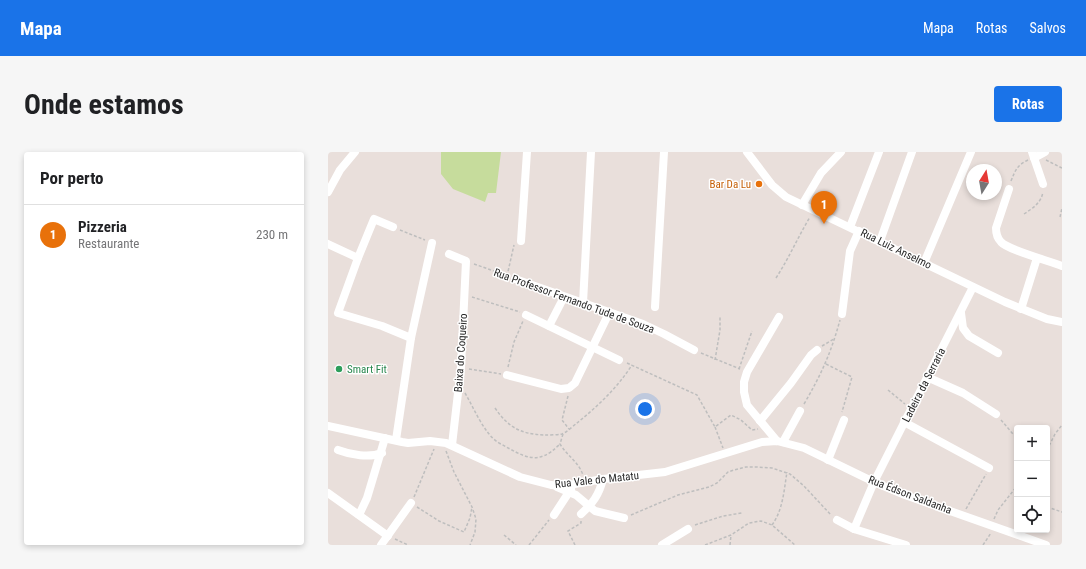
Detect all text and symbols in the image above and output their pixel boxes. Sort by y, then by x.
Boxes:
text: Mapa [20,17,62,40]
text: Mapa [923,20,954,36]
text: Rotas [976,20,1008,36]
text: Salvos [1030,20,1066,36]
button: Rotas [994,86,1062,122]
text: Onde estamos [24,88,184,121]
north arrow [966,164,1002,200]
text: Por perto [40,168,104,188]
place label: Bar Da Lu [709,178,751,191]
marker: Bar Da Lu [754,179,764,189]
pin: 1 [811,191,837,224]
text: Pizzeria [78,218,127,236]
street label: Rua Luiz Anselmo [858,226,934,272]
text: 1 [50,227,56,242]
text: 230 m [256,227,288,242]
text: Restaurante [78,236,139,251]
street label: Rua Professor Fernando Tude de Souza [492,266,656,336]
street label: Baixa do Coqueiro [452,313,470,393]
street label: Ladeira da Serraria [900,346,948,424]
place label: Smart Fit [347,363,387,376]
marker: Smart Fit [334,364,344,374]
your location [635,399,655,419]
map controls [1014,425,1050,533]
button: + [1014,425,1050,461]
button: − [1014,461,1050,497]
street label: Rua Vale do Matatu [554,469,640,491]
street label: Rua Édson Saldanha [866,473,954,517]
button: locate [1014,497,1050,533]

